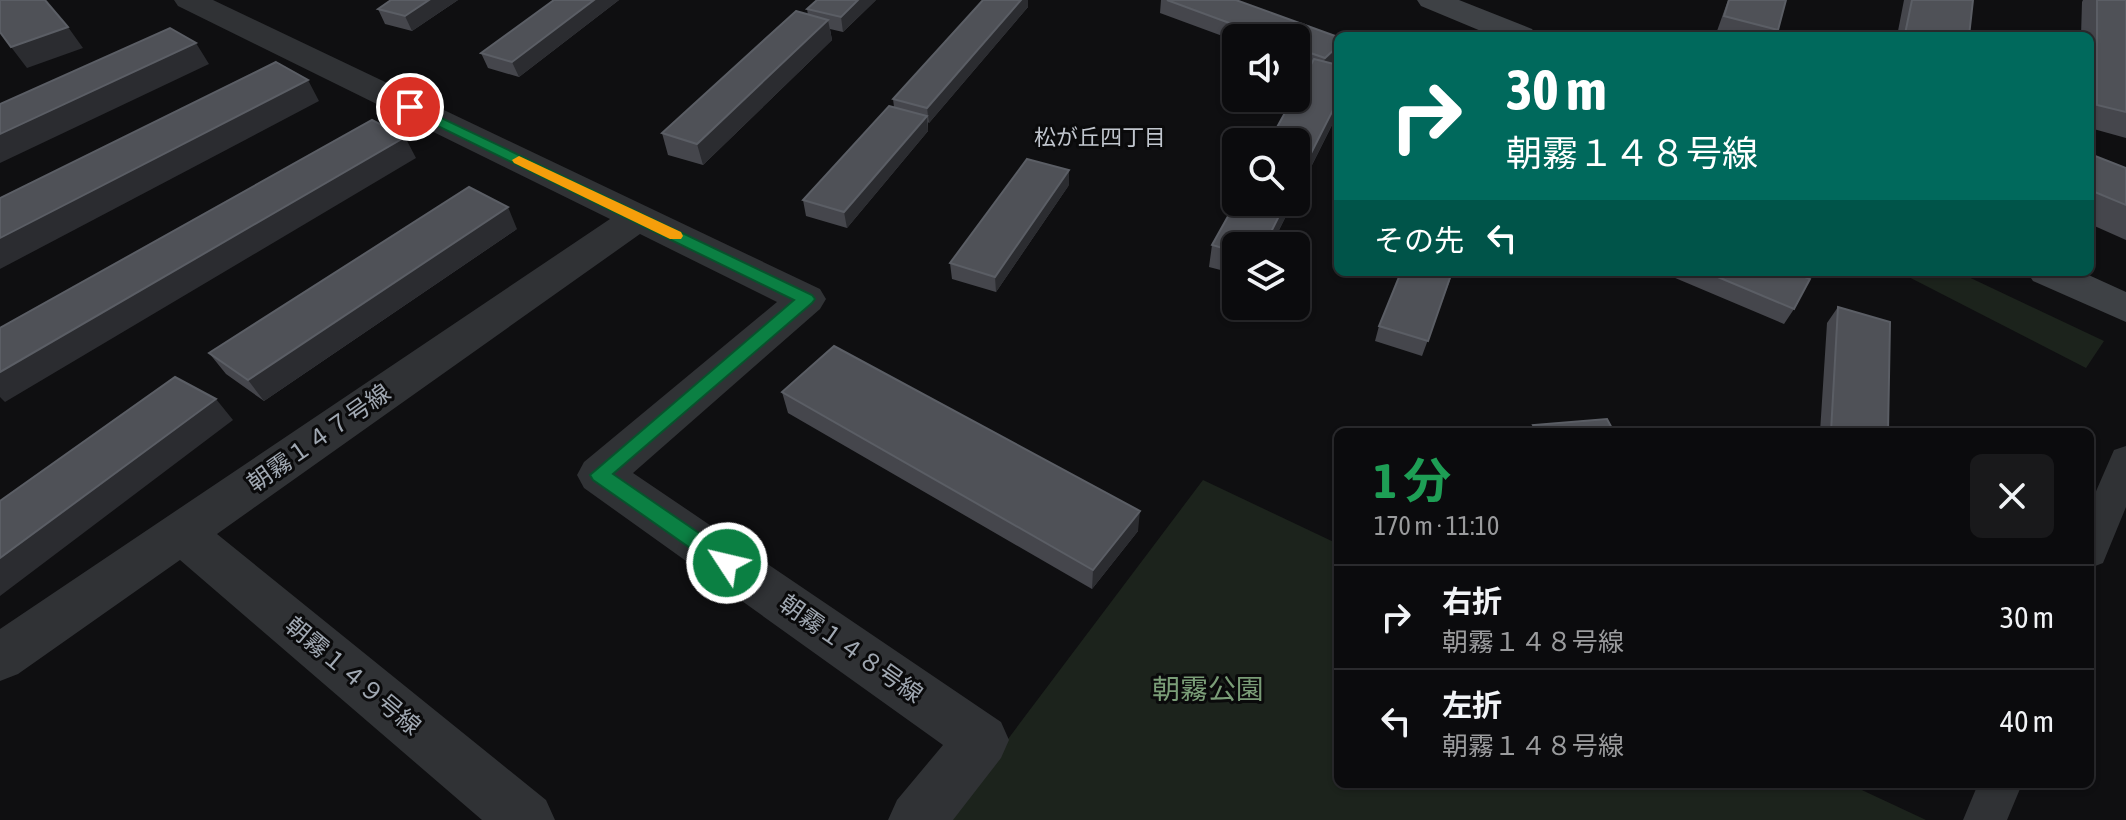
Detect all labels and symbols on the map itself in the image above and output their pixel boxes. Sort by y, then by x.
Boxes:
pin [376,73,444,141]
district label: 松が丘四丁目 [1034,124,1166,150]
street label: 朝霧１４７号線 [242,378,395,497]
position arrow [685,521,769,605]
street label: 朝霧１４８号線 [775,589,928,708]
street label: 朝霧１４９号線 [280,611,426,740]
park label: 朝霧公園 [1152,673,1264,705]

